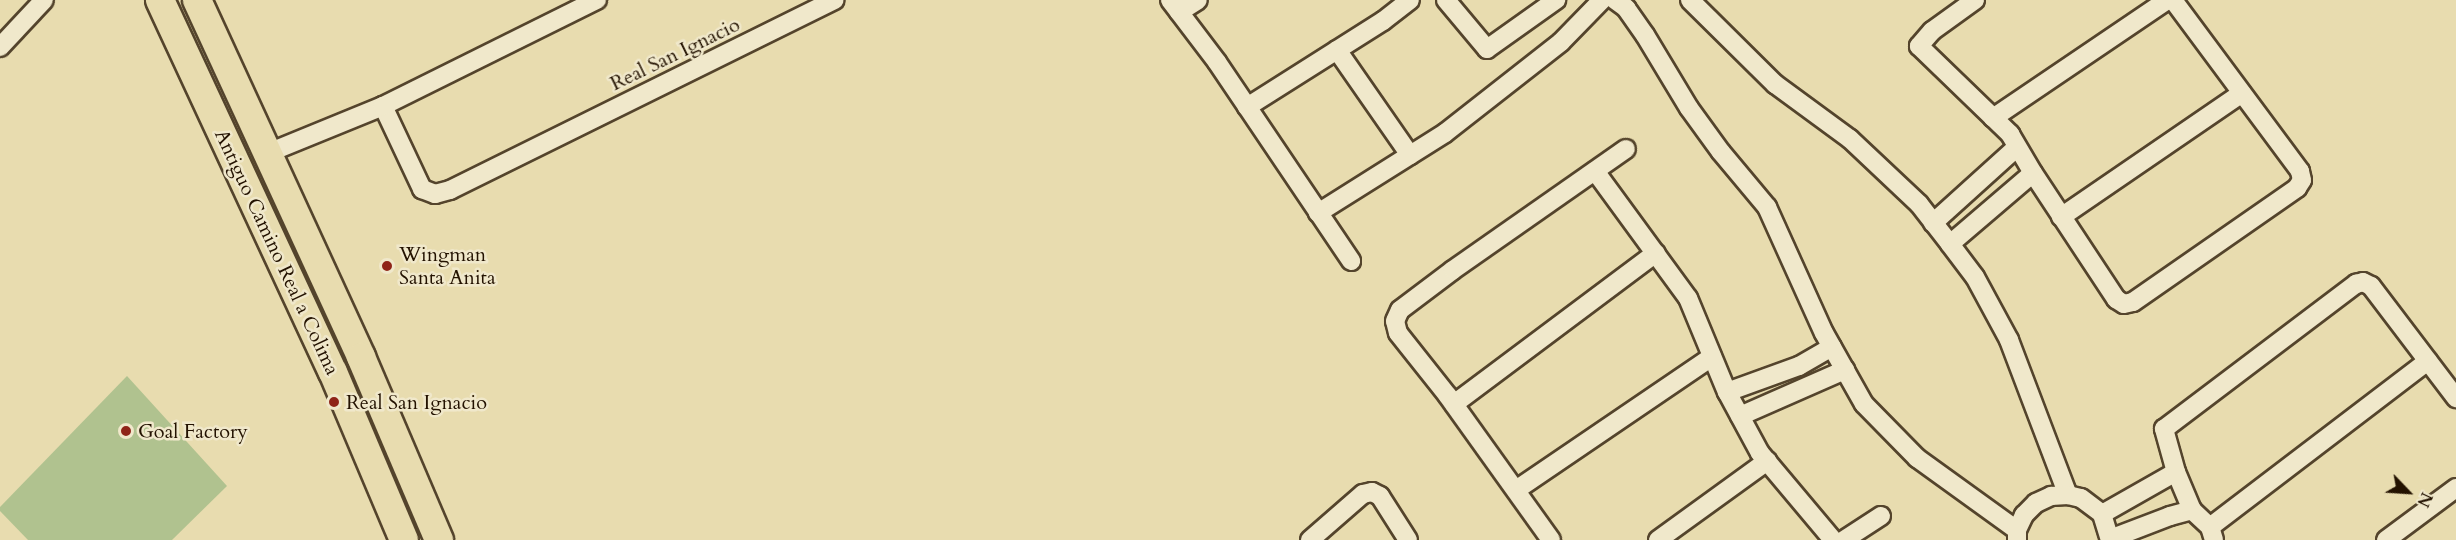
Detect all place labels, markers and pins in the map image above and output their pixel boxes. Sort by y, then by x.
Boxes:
place label: Wingman Santa Anita [399,243,496,290]
marker: Wingman Santa Anita [380,259,394,273]
place label: Real San Ignacio [346,390,487,414]
marker: Real San Ignacio [327,395,341,409]
place label: Goal Factory [138,419,248,443]
marker: Goal Factory [119,424,133,438]

